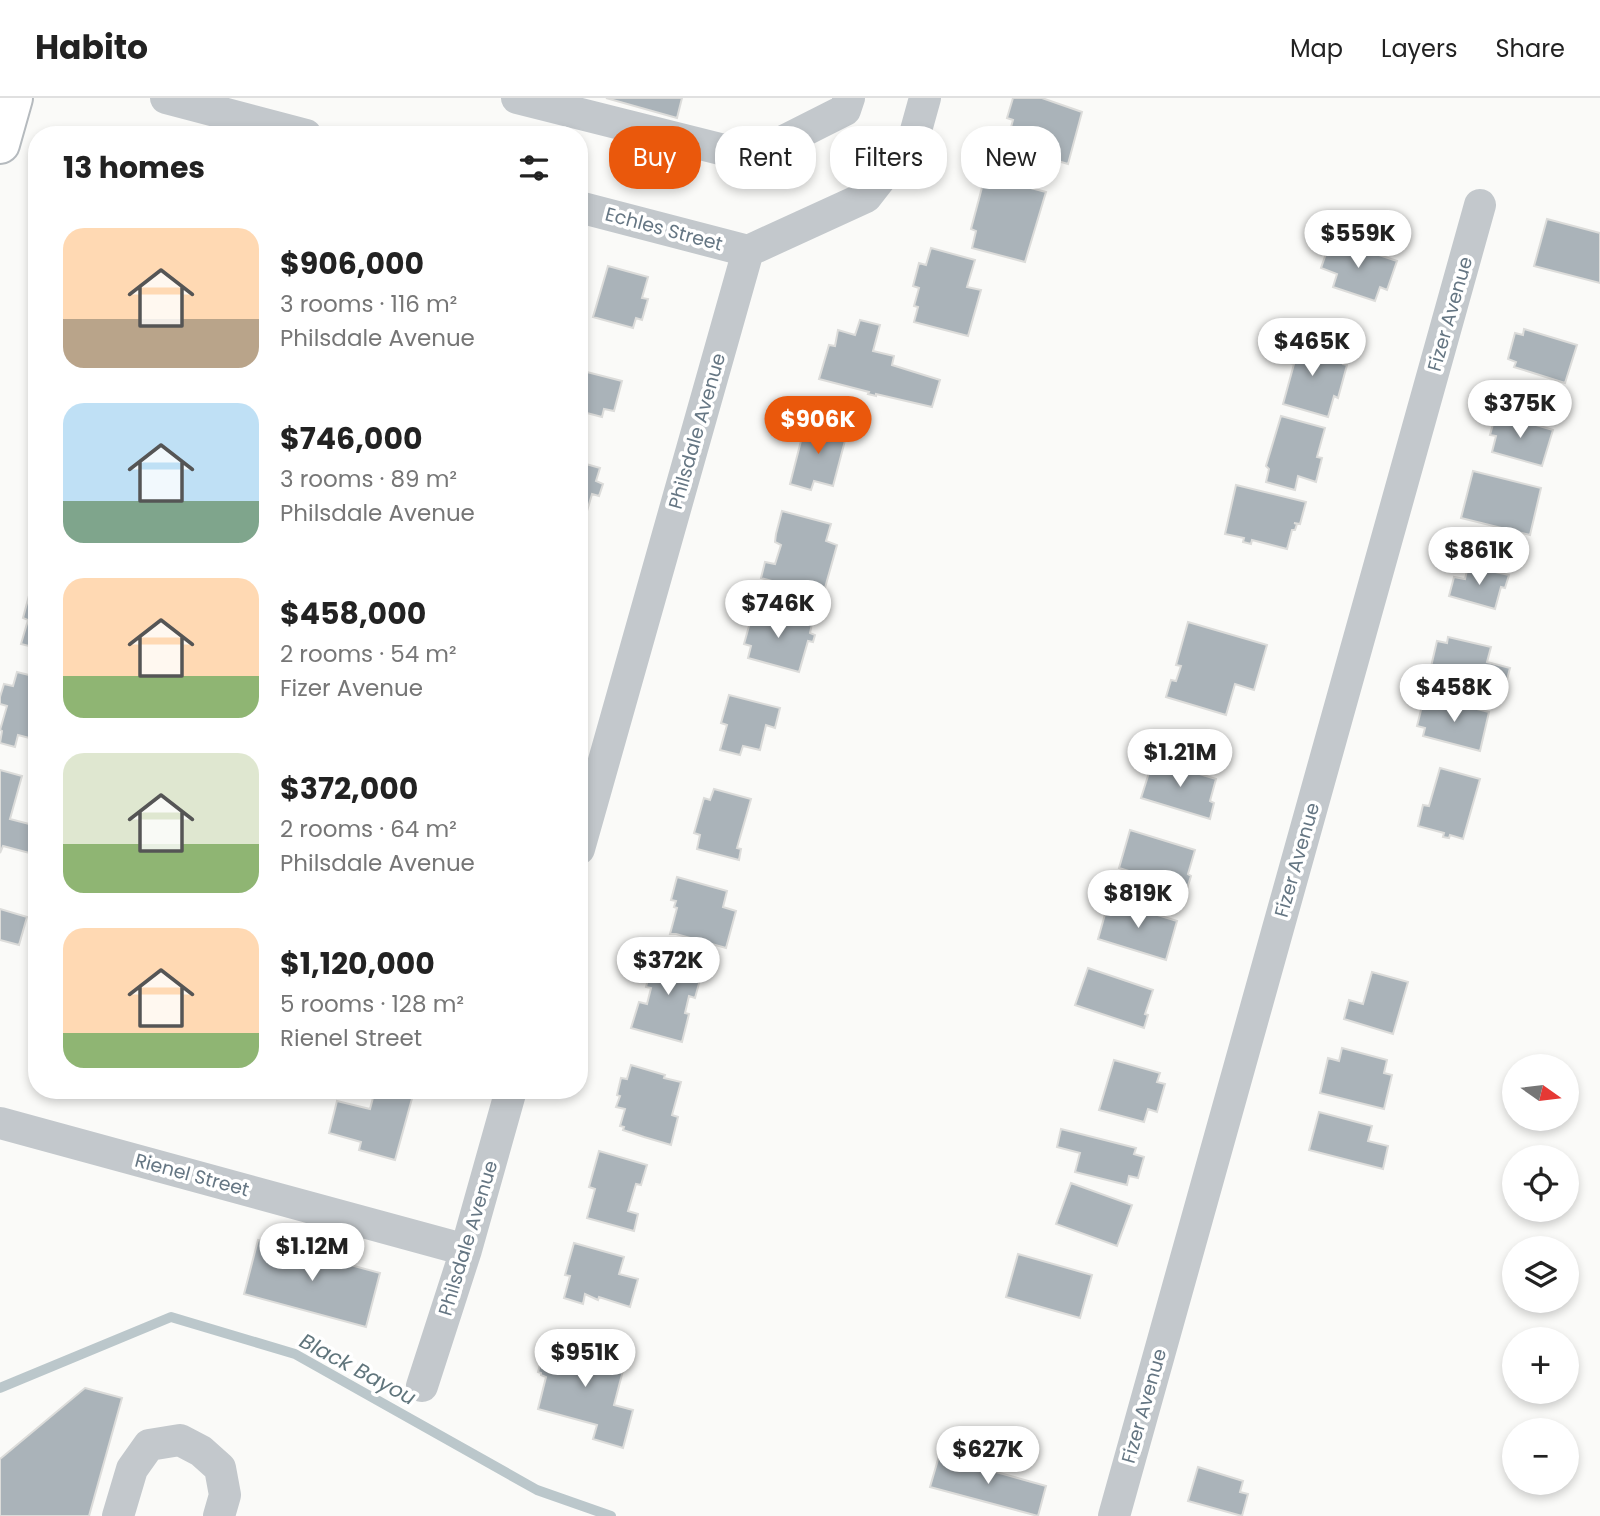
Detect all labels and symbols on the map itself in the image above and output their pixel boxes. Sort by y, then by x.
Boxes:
street label: Echles Street [602,200,726,258]
pin: $559K [1309,211,1407,270]
street label: Fizer Avenue [1421,253,1479,375]
pin: $465K [1263,318,1361,378]
street label: Philsdale Avenue [662,350,732,512]
pin: $375K [1471,380,1569,440]
pin: $906K [769,396,867,456]
pin: $861K [1430,528,1528,587]
pin: $746K [729,580,827,640]
pin: $458K [1405,664,1503,724]
pin: $1.21M [1123,730,1237,789]
street label: Fizer Avenue [1268,799,1326,921]
pin: $819K [1089,870,1187,930]
pin: $372K [619,937,717,997]
north arrow [1502,1054,1578,1130]
street label: Rienel Street [132,1147,252,1203]
street label: Philsdale Avenue [432,1157,504,1319]
pin: $1.12M [255,1224,369,1283]
water label: Black Bayou [295,1326,421,1412]
pin: $951K [536,1330,634,1389]
street label: Fizer Avenue [1115,1345,1173,1467]
pin: $627K [939,1426,1037,1486]

